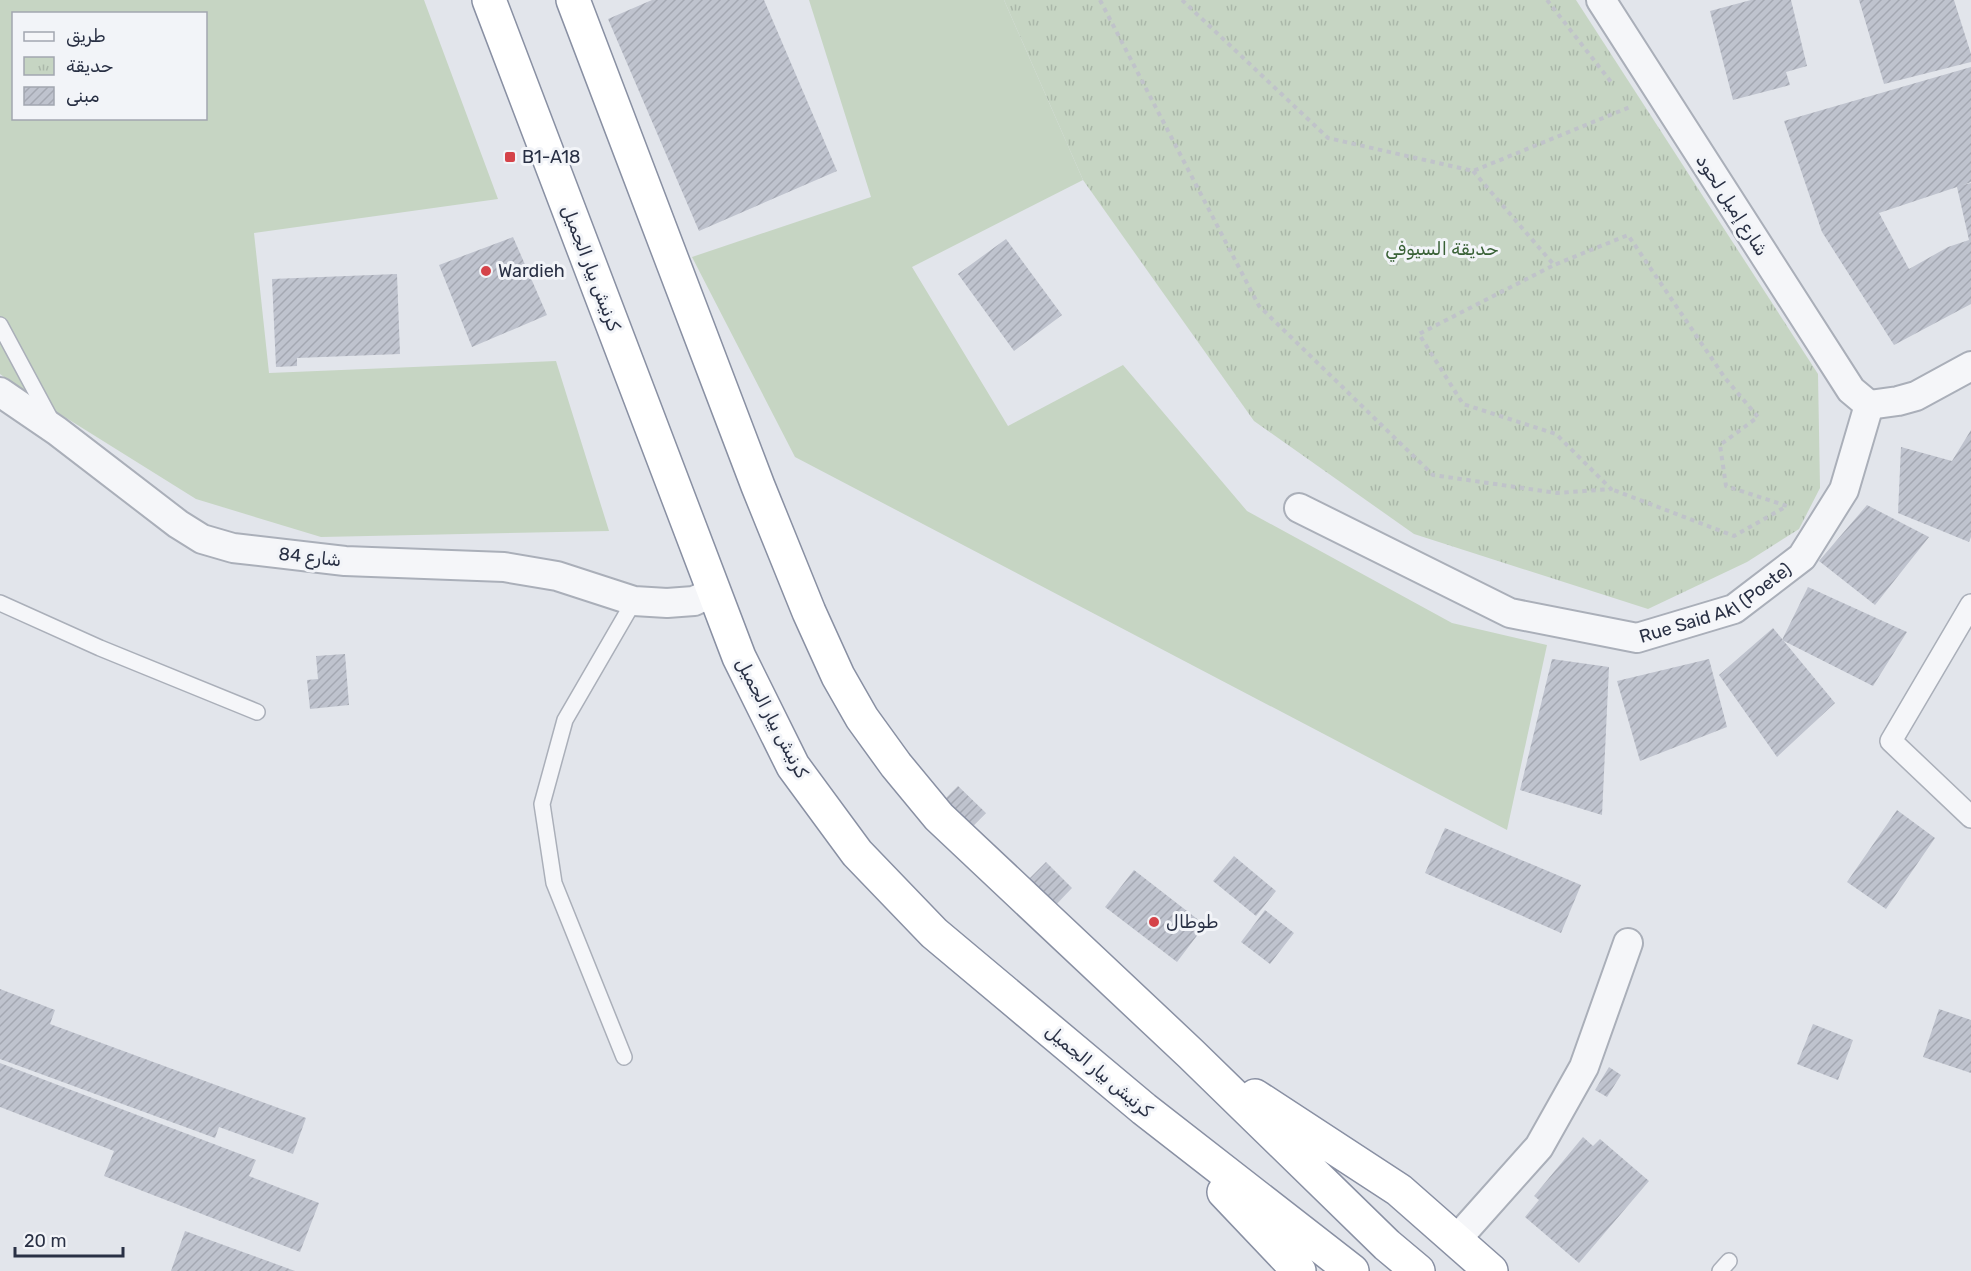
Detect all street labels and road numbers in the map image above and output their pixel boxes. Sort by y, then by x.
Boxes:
street label: شارع إميل لحود [1690,150,1773,260]
street label: كرنيش بيار الجميل [557,202,625,334]
street label: شارع 84 [277,543,342,572]
street label: Rue Said Akl (Poete) [1637,558,1796,648]
street label: كرنيش بيار الجميل [731,654,813,782]
street label: كرنيش بيار الجميل [1041,1020,1157,1122]

